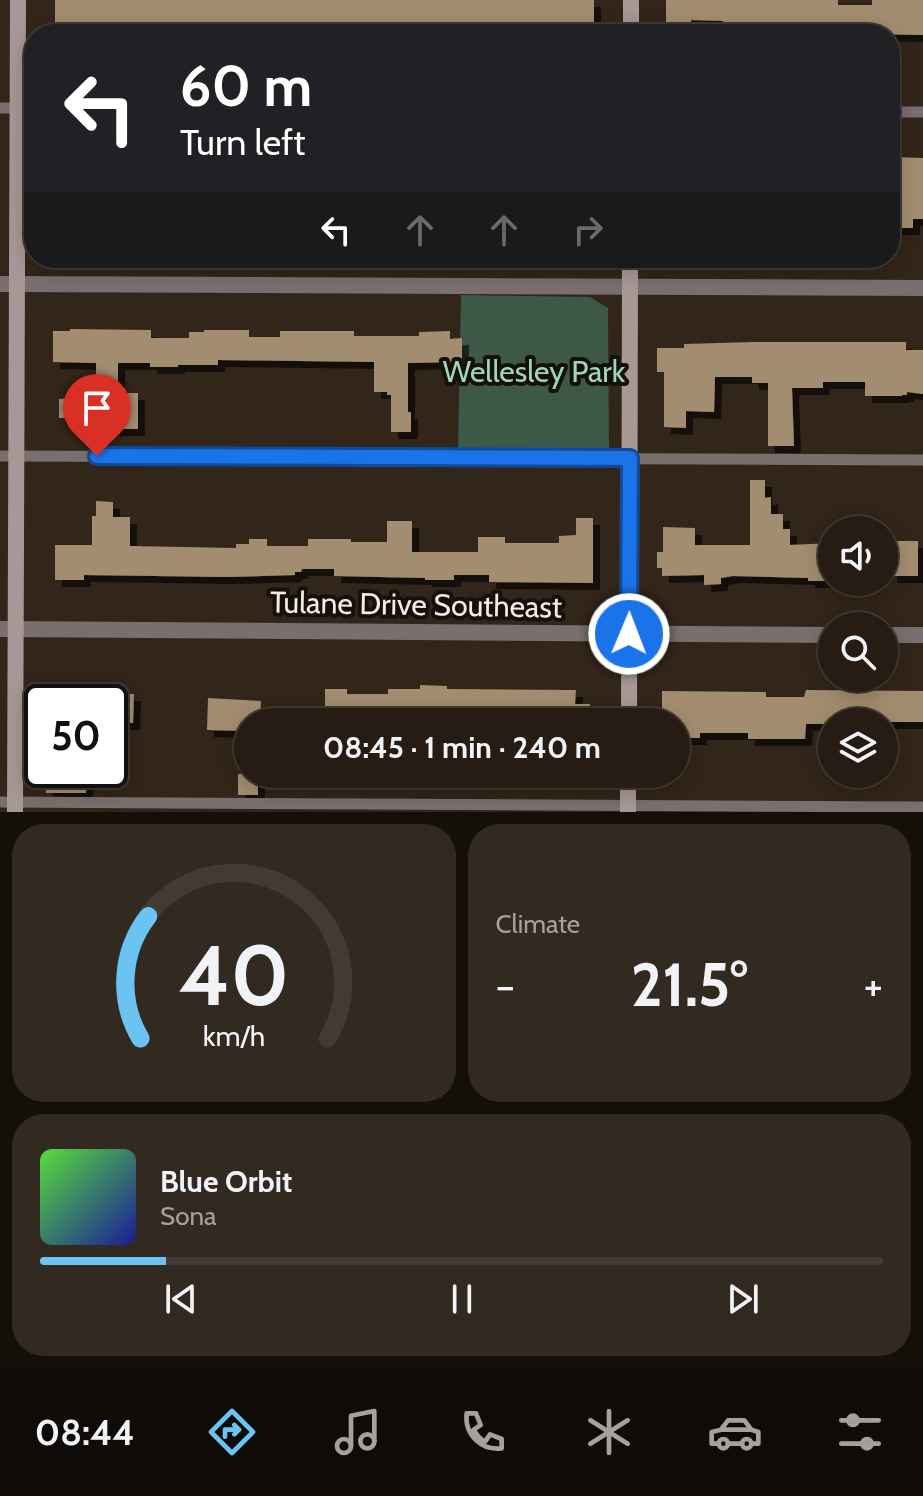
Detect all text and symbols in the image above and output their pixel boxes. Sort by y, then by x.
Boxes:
text: 60 m [180,52,312,120]
icon: left [48,56,152,160]
text: Turn left [180,120,305,164]
icon: left [314,208,358,252]
icon: ahead [398,208,442,252]
icon: ahead [482,208,526,252]
icon: right [566,208,610,252]
park label: Wellesley Park [443,353,626,390]
pin [63,374,131,456]
icon: arrive [75,386,119,430]
map controls [818,516,898,788]
button: sound [818,516,898,596]
street label: Tulane Drive Southeast [270,583,562,626]
position arrow [587,592,671,676]
button: search [818,612,898,692]
speed limit sign: 50 [24,684,128,788]
button: layers [818,708,898,788]
text: 08:45 · 1 min · 240 m [323,729,601,766]
text: Climate [496,908,580,940]
text: 40 [179,925,289,1026]
text: 21.5° [631,948,748,1021]
text: − [496,959,515,1012]
text: + [864,959,883,1012]
text: km/h [202,1018,265,1053]
text: Blue Orbit [160,1163,292,1200]
text: Sona [160,1200,217,1232]
icon: previous [159,1277,203,1321]
icon: pause [440,1277,484,1321]
icon: next [721,1277,765,1321]
icon: directions [204,1404,260,1460]
icon: music [330,1404,386,1460]
icon: phone [455,1404,511,1460]
icon: climate [581,1404,637,1460]
icon: car [707,1404,763,1460]
icon: filters [832,1404,888,1460]
text: 08:44 [35,1410,135,1454]

